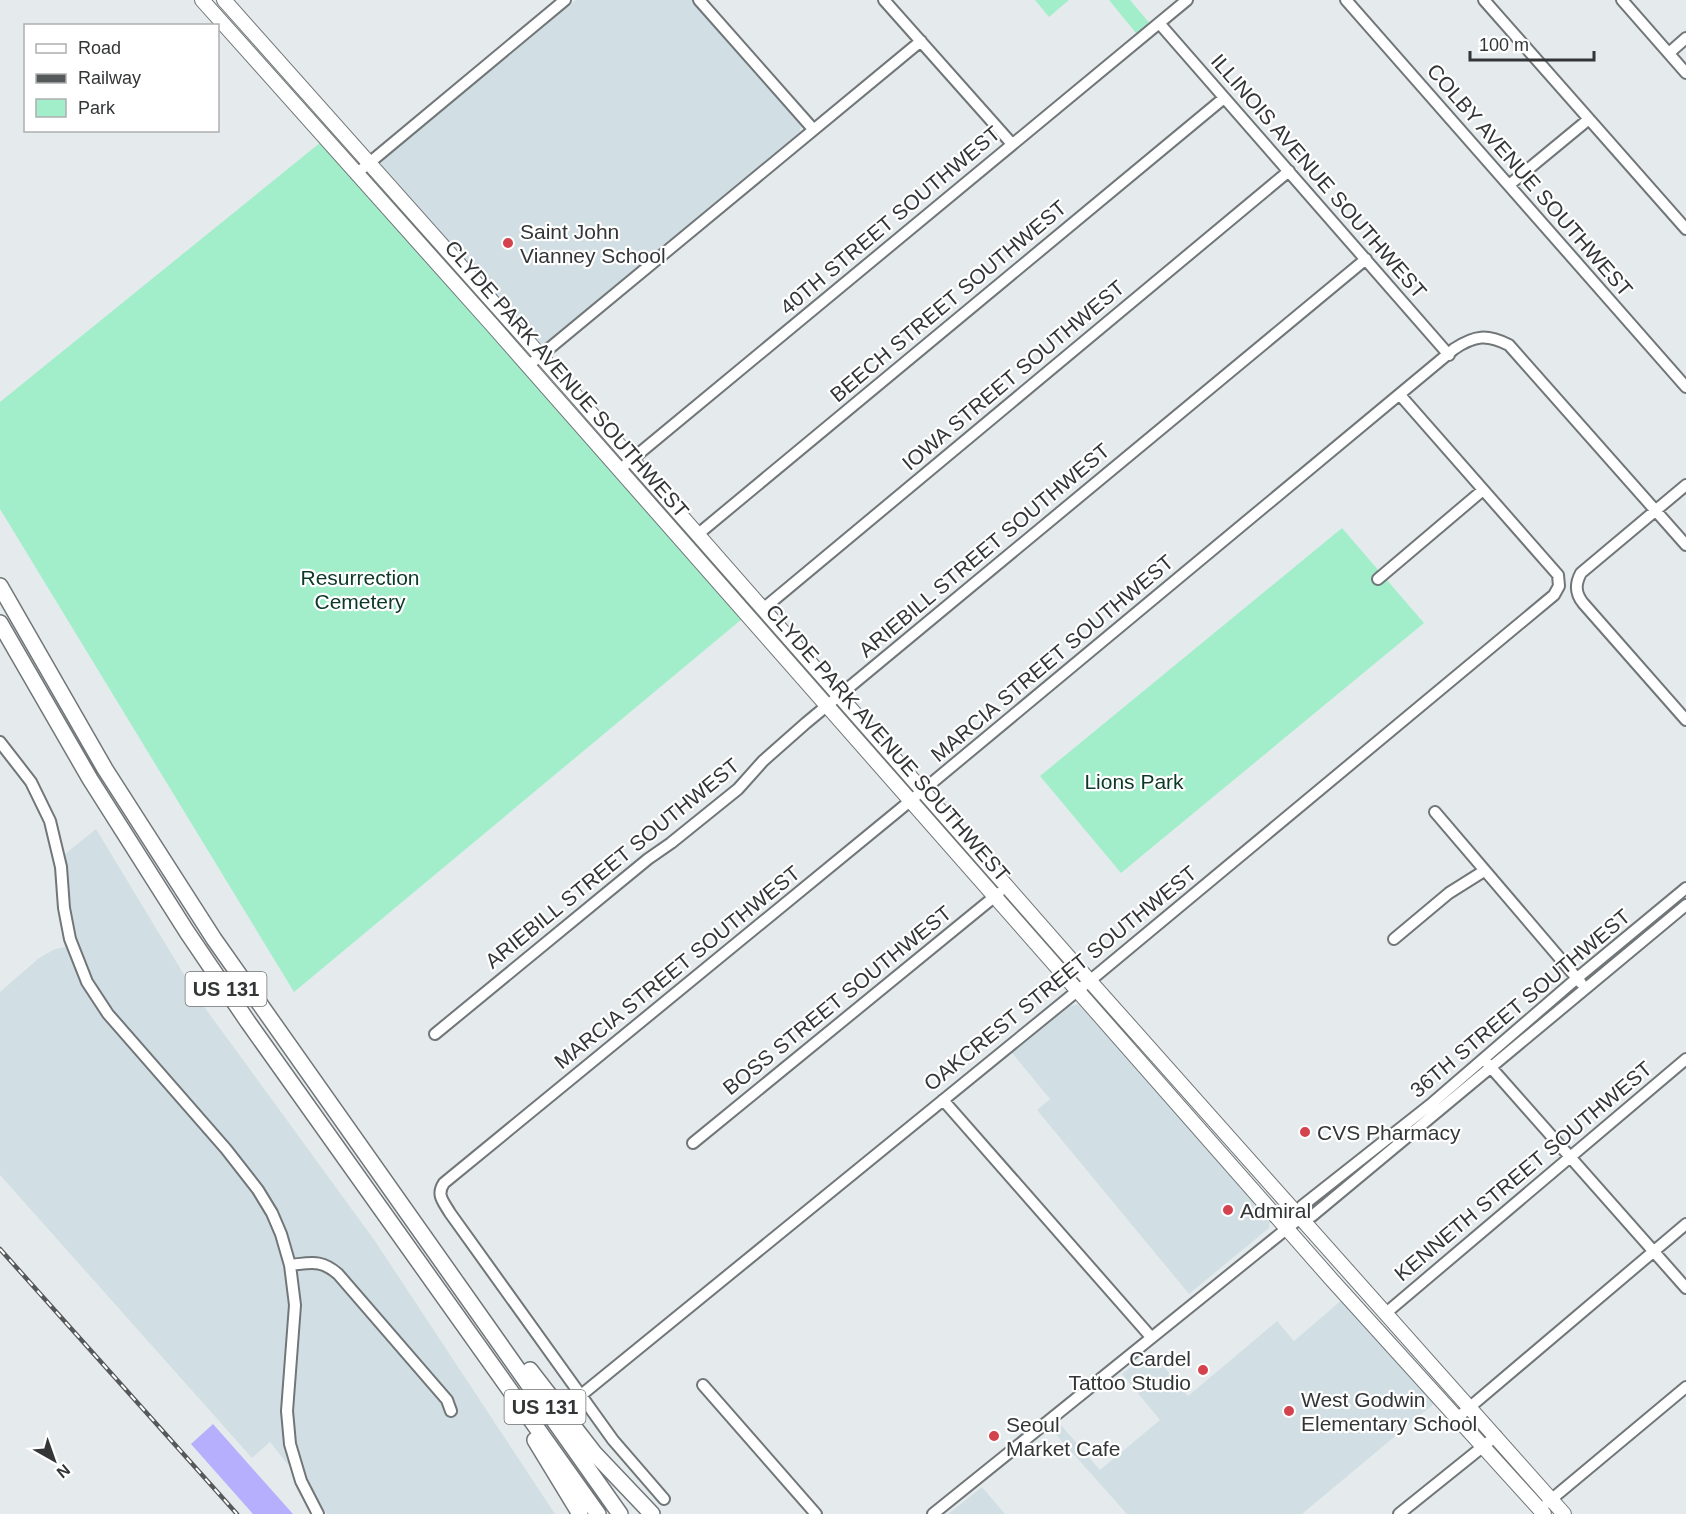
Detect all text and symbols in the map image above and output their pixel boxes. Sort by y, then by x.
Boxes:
legend [24,24,219,132]
scale bar [1470,24,1594,62]
text: 100 m [1479,35,1529,55]
text: Road [78,38,121,58]
street label: ILLINOIS AVENUE SOUTHWEST [1207,49,1431,303]
street label: COLBY AVENUE SOUTHWEST [1423,59,1637,301]
text: Railway [78,68,141,88]
text: Park [78,98,116,118]
street label: 40TH STREET SOUTHWEST [775,121,1005,319]
street label: BEECH STREET SOUTHWEST [825,195,1071,406]
place label: Saint John Vianney School [520,220,666,267]
street label: CLYDE PARK AVENUE SOUTHWEST [440,236,694,522]
marker: Saint John Vianney School [501,236,515,250]
street label: IOWA STREET SOUTHWEST [897,275,1129,475]
street label: ARIEBILL STREET SOUTHWEST [854,438,1114,662]
street label: MARCIA STREET SOUTHWEST [926,550,1178,766]
park label: Resurrection Cemetery [300,566,420,613]
street label: CLYDE PARK AVENUE SOUTHWEST [761,600,1015,886]
street label: ARIEBILL STREET SOUTHWEST [481,753,744,973]
park label: Lions Park [1084,770,1184,793]
street label: MARCIA STREET SOUTHWEST [550,861,804,1073]
street label: OAKCREST STREET SOUTHWEST [919,861,1201,1095]
street label: BOSS STREET SOUTHWEST [718,901,956,1099]
street label: 36TH STREET SOUTHWEST [1405,904,1635,1102]
road number: US 131 [186,972,266,1006]
street label: KENNETH STREET SOUTHWEST [1390,1056,1656,1285]
place label: CVS Pharmacy [1317,1121,1461,1144]
marker: CVS Pharmacy [1298,1125,1312,1139]
place label: Admiral [1240,1199,1311,1222]
marker: Admiral [1221,1203,1235,1217]
place label: Cardel Tattoo Studio [1068,1347,1191,1394]
marker: Cardel Tattoo Studio [1196,1363,1210,1377]
place label: West Godwin Elementary School [1301,1388,1477,1435]
road number: US 131 [504,1390,586,1424]
marker: West Godwin Elementary School [1282,1404,1296,1418]
place label: Seoul Market Cafe [1006,1413,1120,1460]
marker: Seoul Market Cafe [987,1429,1001,1443]
north arrow [24,1430,84,1490]
text: N [53,1461,73,1481]

